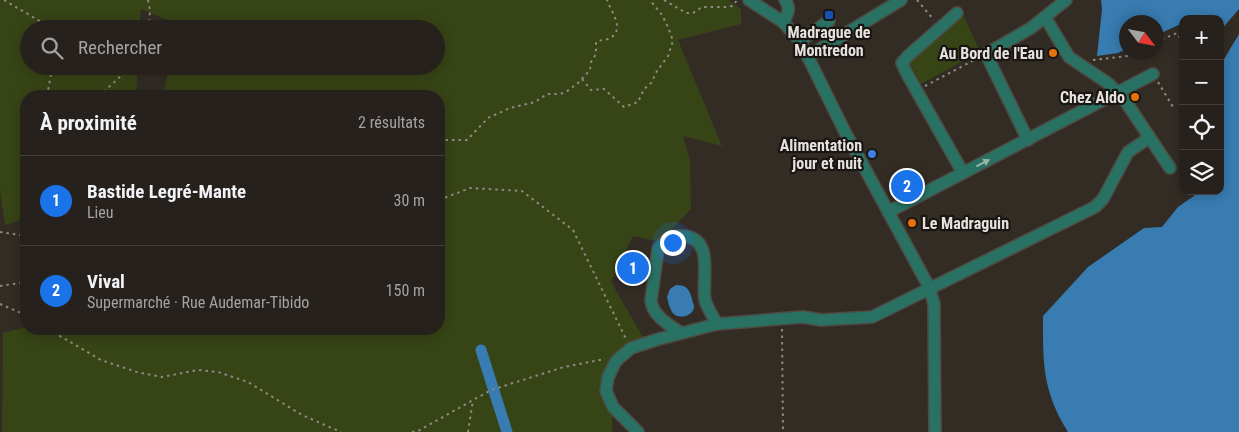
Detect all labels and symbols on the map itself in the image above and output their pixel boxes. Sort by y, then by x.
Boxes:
marker: Madrague de Montredon [823,9,835,21]
north arrow [1119,15,1164,60]
place label: Madrague de Montredon [787,23,871,60]
place label: Au Bord de l'Eau [939,44,1043,63]
marker: Au Bord de l'Eau [1047,47,1059,59]
place label: Chez Aldo [1060,88,1125,107]
marker: Chez Aldo [1129,91,1141,103]
place label: Alimentation jour et nuit [780,136,862,173]
marker: Alimentation jour et nuit [866,148,878,160]
one-way arrow [976,159,990,167]
pin: 2 [891,167,923,205]
place label: Le Madraguin [922,214,1009,233]
marker: Le Madraguin [906,217,918,229]
your location [660,230,686,256]
pin: 1 [617,249,649,287]

